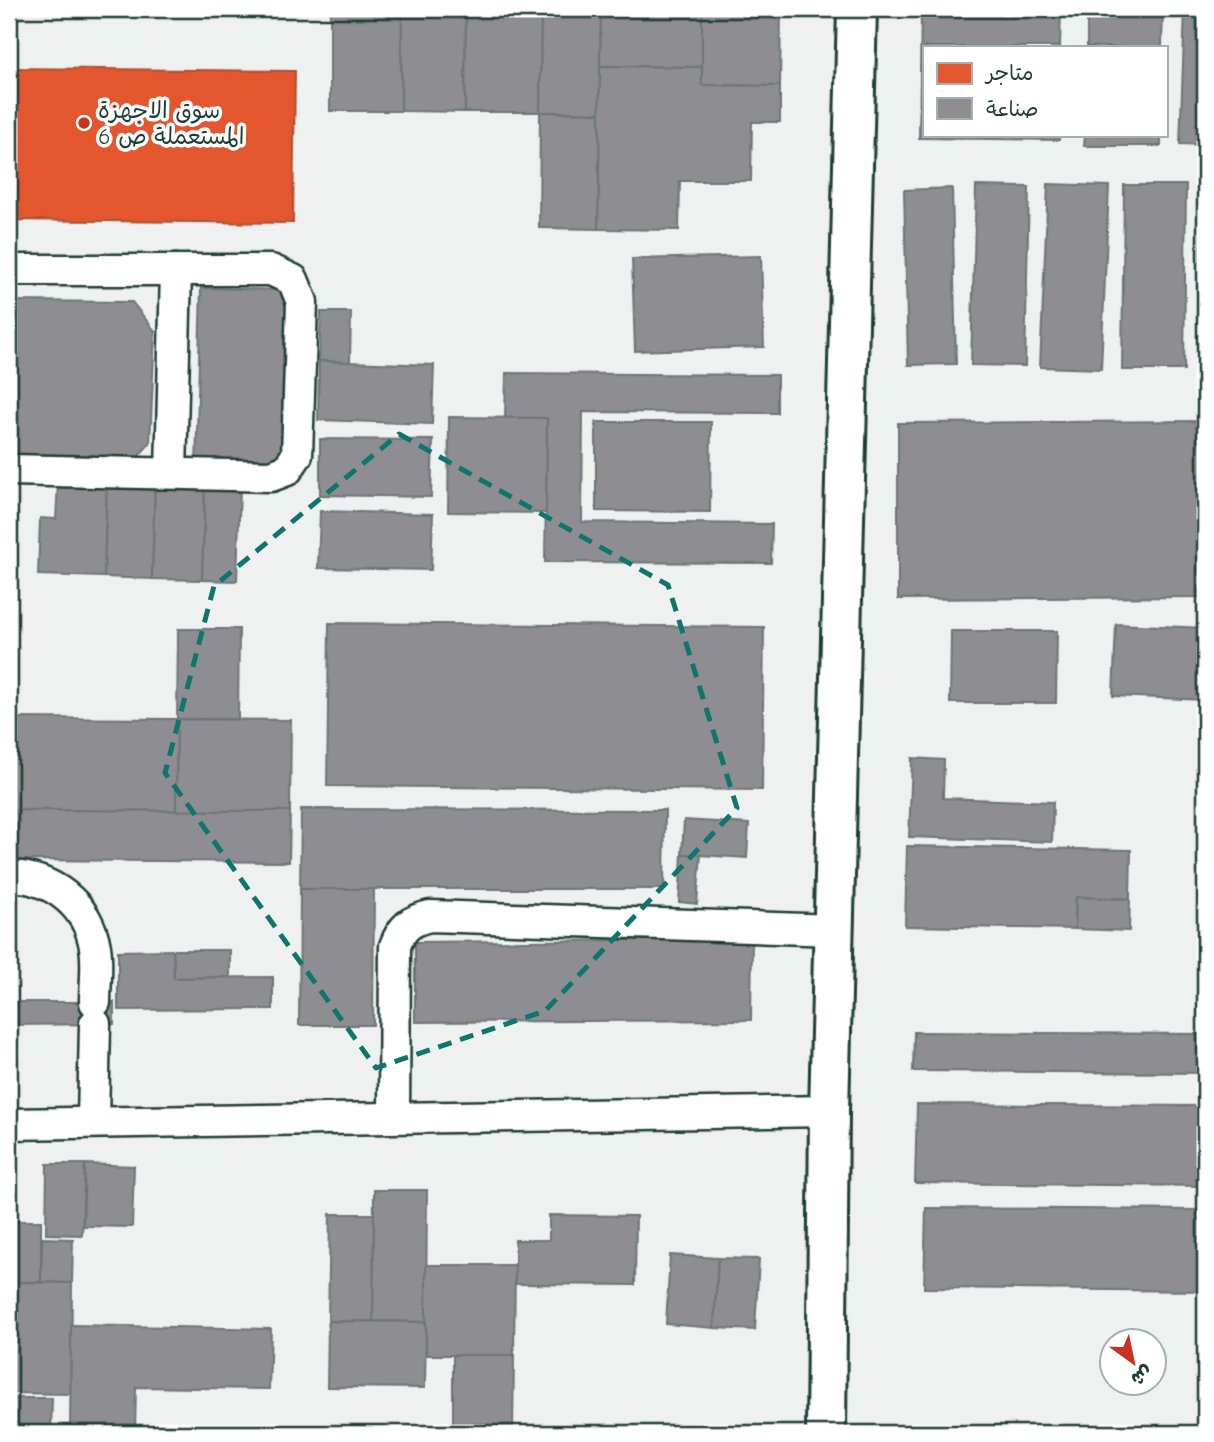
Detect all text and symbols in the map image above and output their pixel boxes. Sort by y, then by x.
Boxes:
legend [923,46,1168,136]
text: متاجر [984,61,1033,85]
place label: سوق الاجهزة المستعملة ص 6 [98,97,244,150]
text: صناعة [986,97,1039,121]
marker: سوق الاجهزة المستعملة ص 6 [76,115,92,131]
north arrow [1098,1326,1168,1396]
text: ش [1127,1361,1156,1390]

